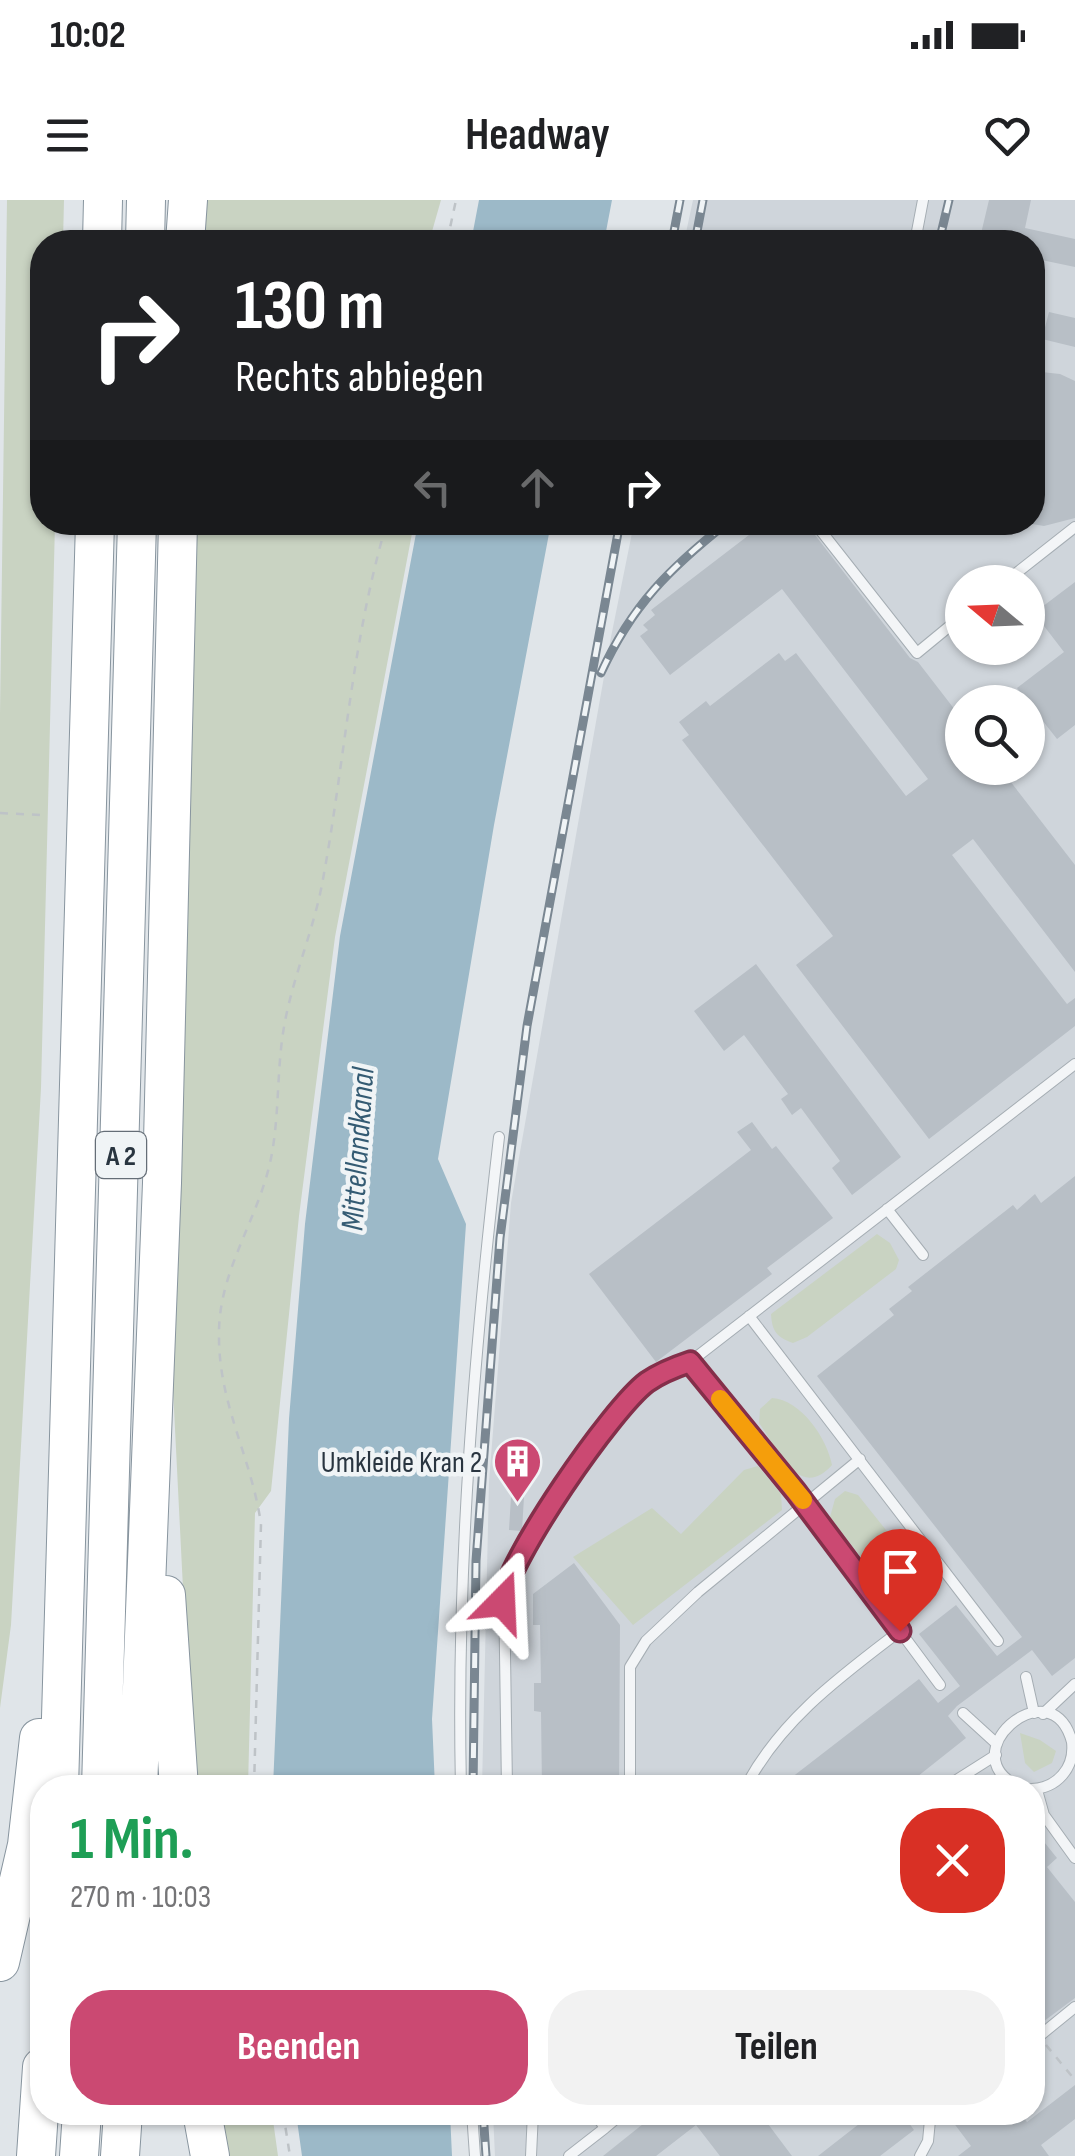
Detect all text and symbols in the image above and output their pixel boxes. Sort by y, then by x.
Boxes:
text: 10:02 [50,13,126,58]
icon: menu [40,108,95,163]
text: Headway [465,108,610,163]
icon: heart [980,108,1035,163]
text: 130 m [235,265,384,349]
icon: right [70,270,200,400]
text: Rechts abbiegen [235,350,484,405]
icon: left [405,460,460,515]
icon: ahead [510,460,565,515]
icon: right [615,460,670,515]
north arrow [945,565,1045,665]
map controls [945,565,1045,785]
button: search [945,685,1045,785]
water label: Mittellandkanal [333,1065,384,1232]
road number: A 2 [96,1132,146,1178]
building icon: Umkleide Kran 2 [491,1436,543,1504]
place label: Umkleide Kran 2 [321,1445,482,1481]
pin [858,1529,943,1632]
icon: arrive [873,1544,928,1599]
position arrow [450,1550,554,1654]
text: 1 Min. [70,1804,193,1876]
button: close [900,1808,1005,1913]
text: 270 m · 10:03 [70,1878,211,1917]
button: Beenden [70,1990,528,2105]
button: Teilen [548,1990,1005,2105]

